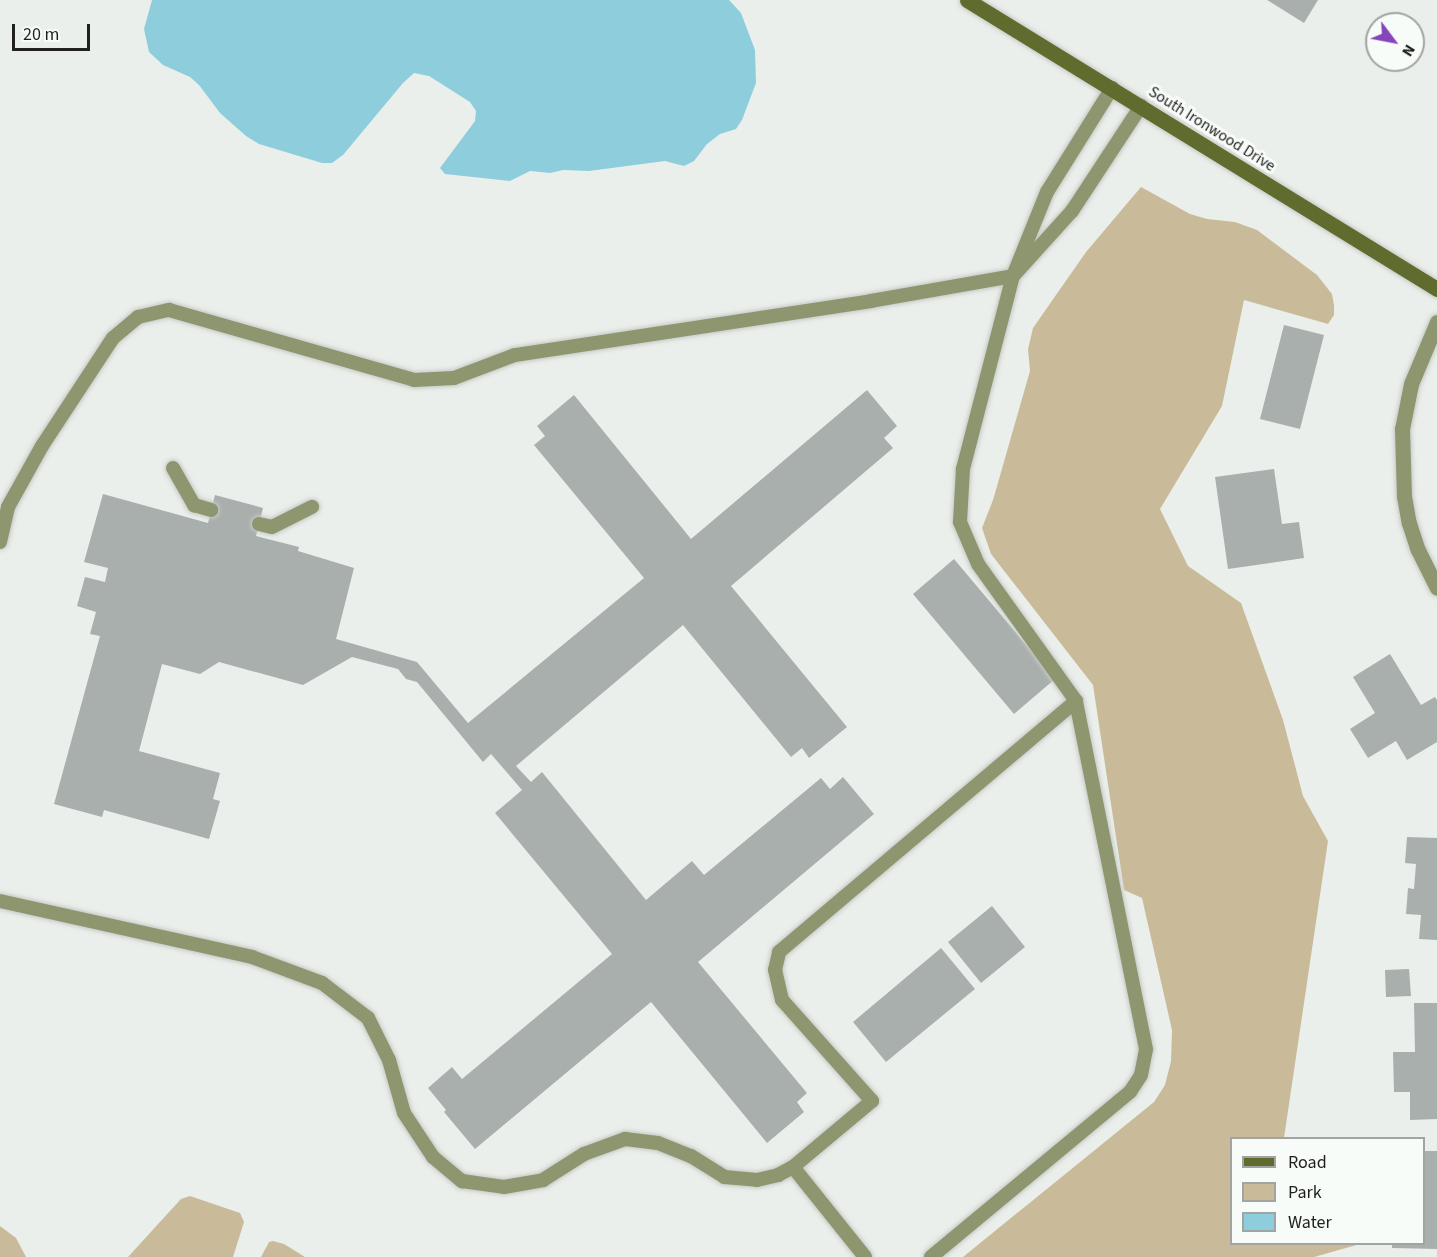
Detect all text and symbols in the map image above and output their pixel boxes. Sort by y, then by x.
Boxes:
scale bar [15,12,93,50]
north arrow [1365,12,1425,72]
text: 20 m [23,22,59,47]
text: N [1396,40,1421,61]
street label: South Ironwood Drive [1145,82,1279,176]
legend [1230,1137,1425,1245]
text: Road [1288,1150,1327,1175]
text: Park [1288,1180,1322,1205]
text: Water [1288,1210,1332,1235]

